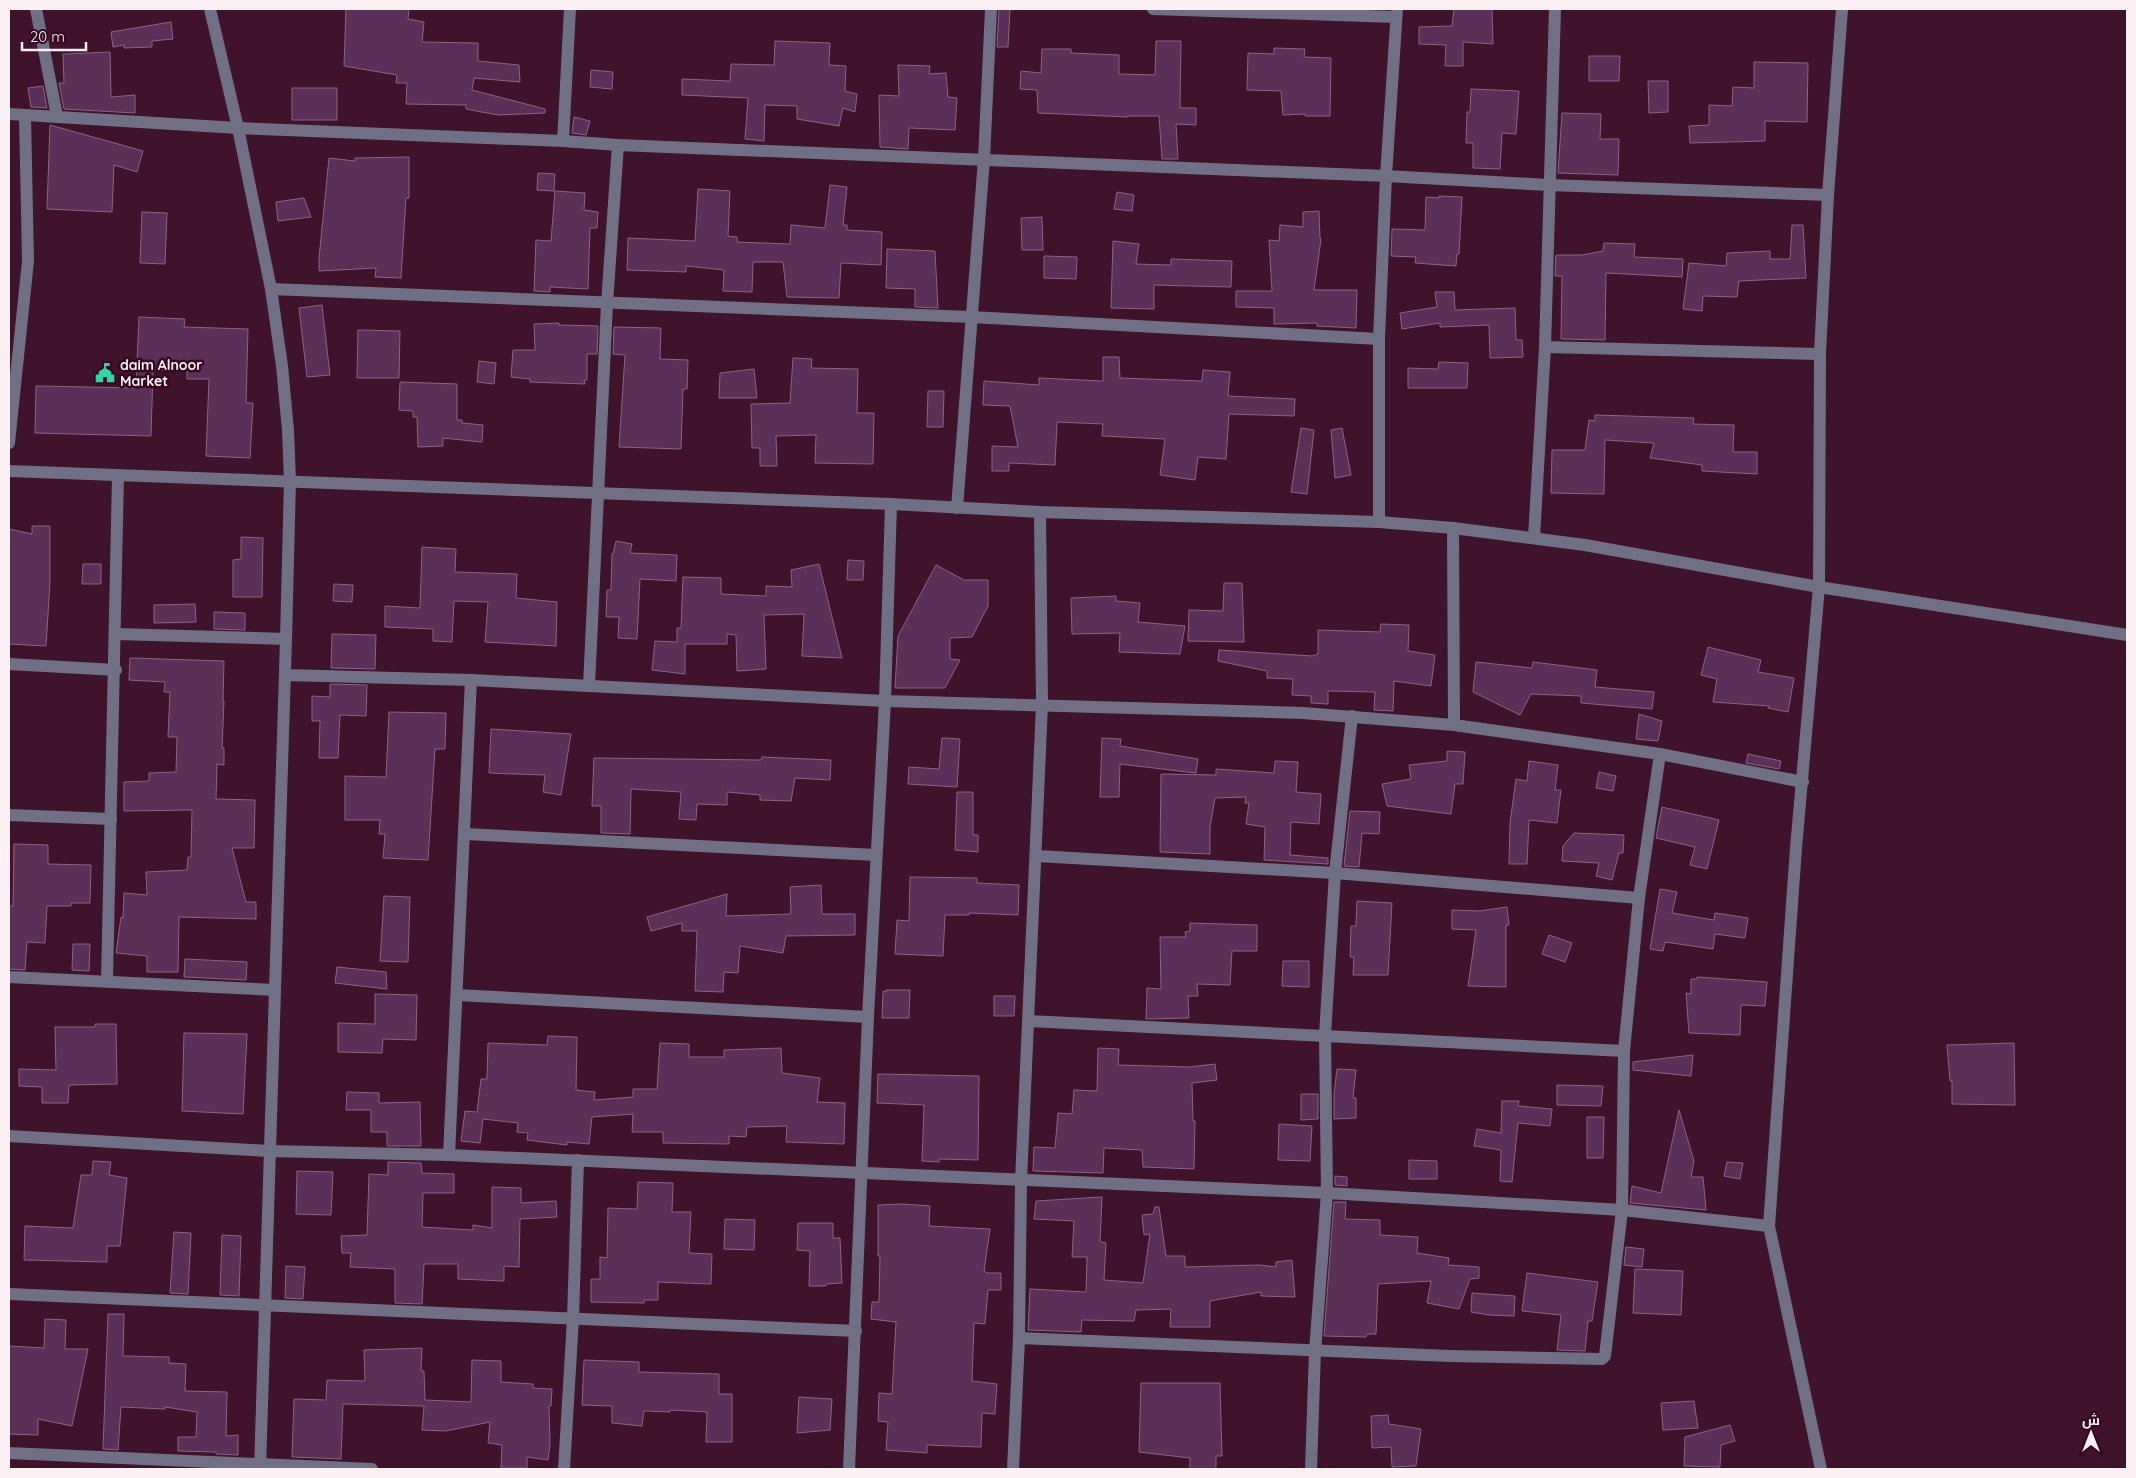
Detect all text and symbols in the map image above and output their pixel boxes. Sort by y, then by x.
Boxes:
scale bar [22,20,86,52]
text: 20 m [30,27,65,46]
place label: daim Alnoor Market [120,356,202,390]
public building icon: daim Alnoor Market [94,362,116,384]
north arrow [2066,1408,2116,1458]
text: ش [2082,1411,2100,1429]

